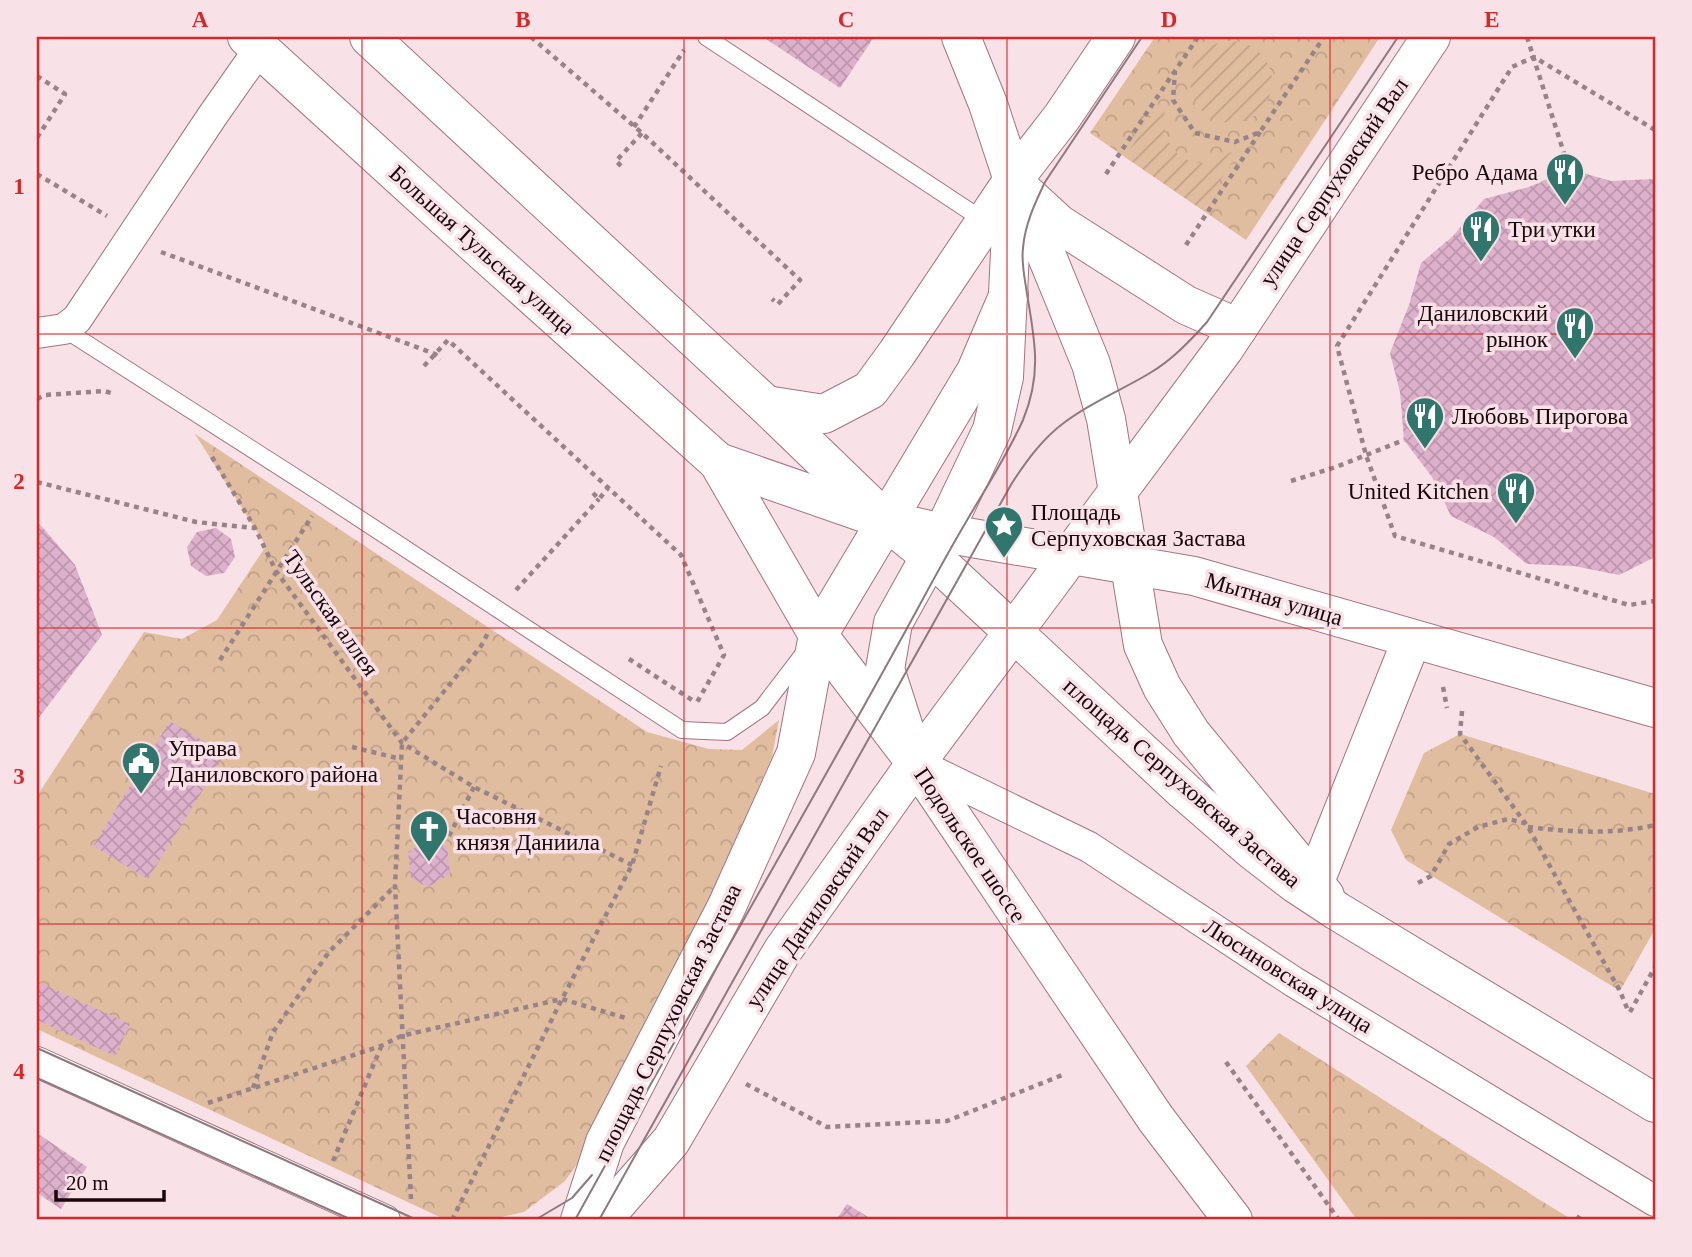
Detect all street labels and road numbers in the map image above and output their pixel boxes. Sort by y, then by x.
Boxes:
street label: улица Серпуховский Вал [1255,73,1413,291]
street label: Большая Тульская улица [384,160,580,340]
street label: Тульская аллея [279,546,384,681]
street label: Мытная улица [1203,567,1345,631]
street label: площадь Серпуховская Застава [1058,673,1306,893]
street label: Подольское шоссе [909,763,1031,927]
street label: улица Даниловский Вал [741,803,893,1013]
street label: площадь Серпуховская Застава [590,880,746,1166]
street label: Люсиновская улица [1199,914,1377,1038]

